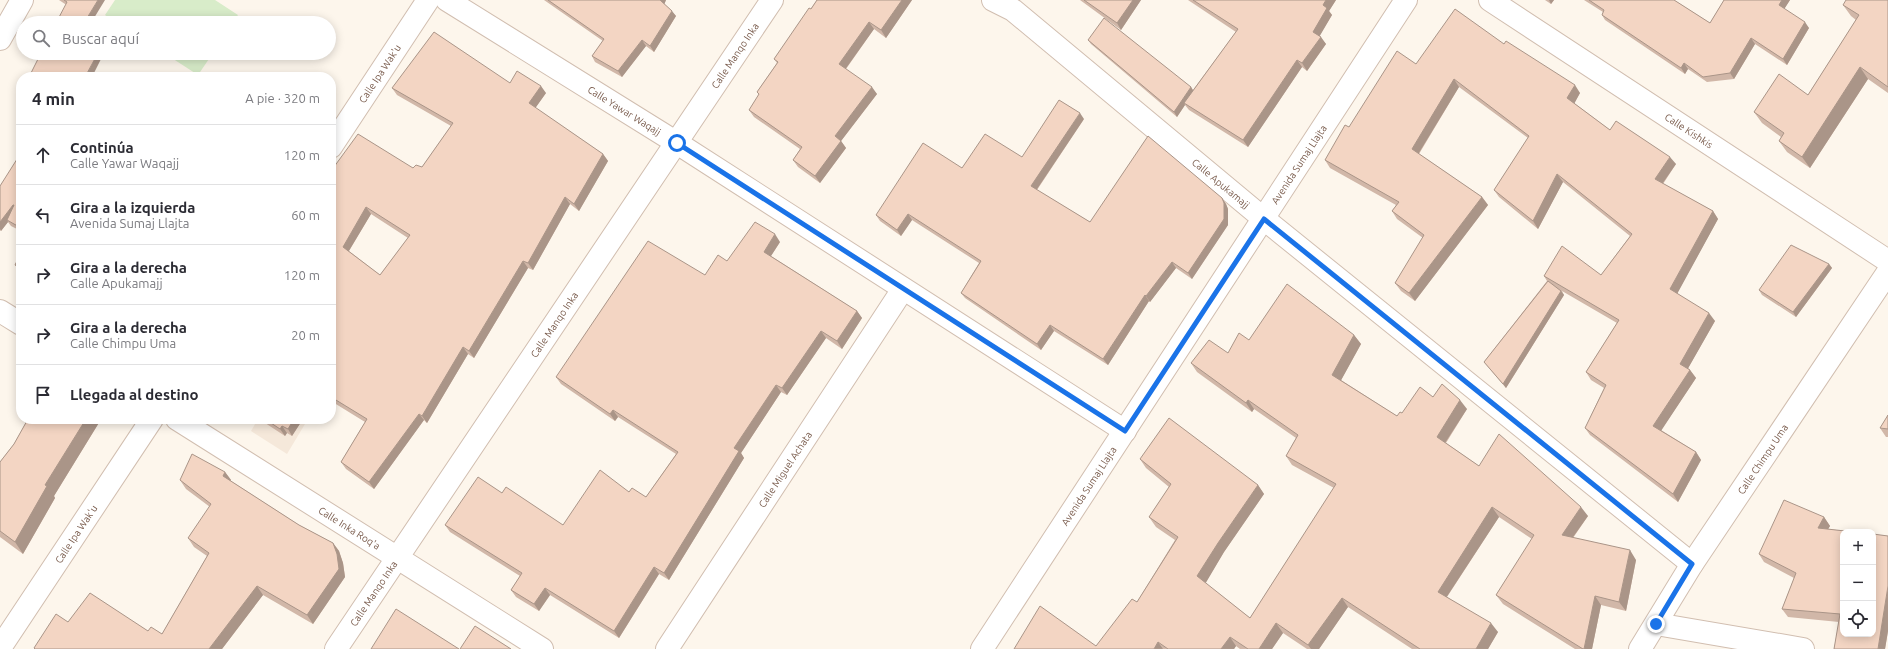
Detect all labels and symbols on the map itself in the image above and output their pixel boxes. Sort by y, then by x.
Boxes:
street label: Calle Manqo Inka [709,21,761,90]
street label: Calle Ipa Wak'u [356,42,403,105]
street label: Calle Yawar Waqajj [586,83,663,137]
street label: Calle Kishkis [1663,111,1715,150]
street label: Avenida Sumaj Llajta [1269,123,1328,206]
route start [668,134,686,152]
street label: Calle Apukamajj [1190,156,1252,210]
street label: Calle Manqo Inka [528,290,580,359]
street label: Calle Chimpu Uma [1735,422,1790,496]
street label: Calle Miguel Achata [756,429,814,509]
street label: Avenida Sumaj Llajta [1059,444,1118,527]
street label: Calle Ipa Wak'u [52,503,99,565]
street label: Calle Inka Roq'a [317,504,382,551]
street label: Calle Manqo Inka [347,559,399,628]
route end [1647,615,1665,633]

